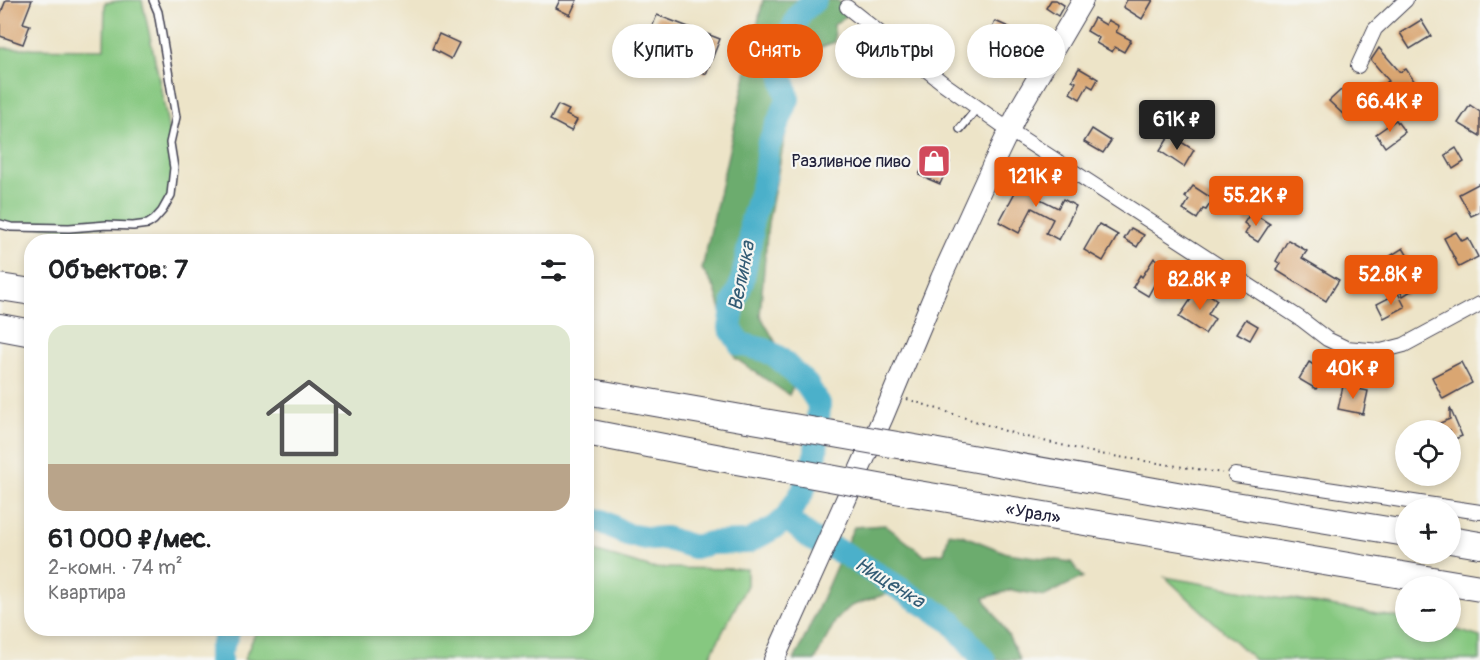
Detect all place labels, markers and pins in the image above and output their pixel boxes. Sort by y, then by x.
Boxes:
pin: 66.4K ₽ [1335,82,1445,133]
pin: 61K ₽ [1135,100,1219,151]
shop icon: Разливное пиво [916,143,952,179]
place label: Разливное пиво [792,150,911,173]
pin: 121K ₽ [987,157,1085,208]
pin: 55.2K ₽ [1201,176,1311,227]
pin: 52.8K ₽ [1336,255,1446,306]
pin: 82.8K ₽ [1145,260,1255,311]
pin: 40K ₽ [1311,349,1395,400]

